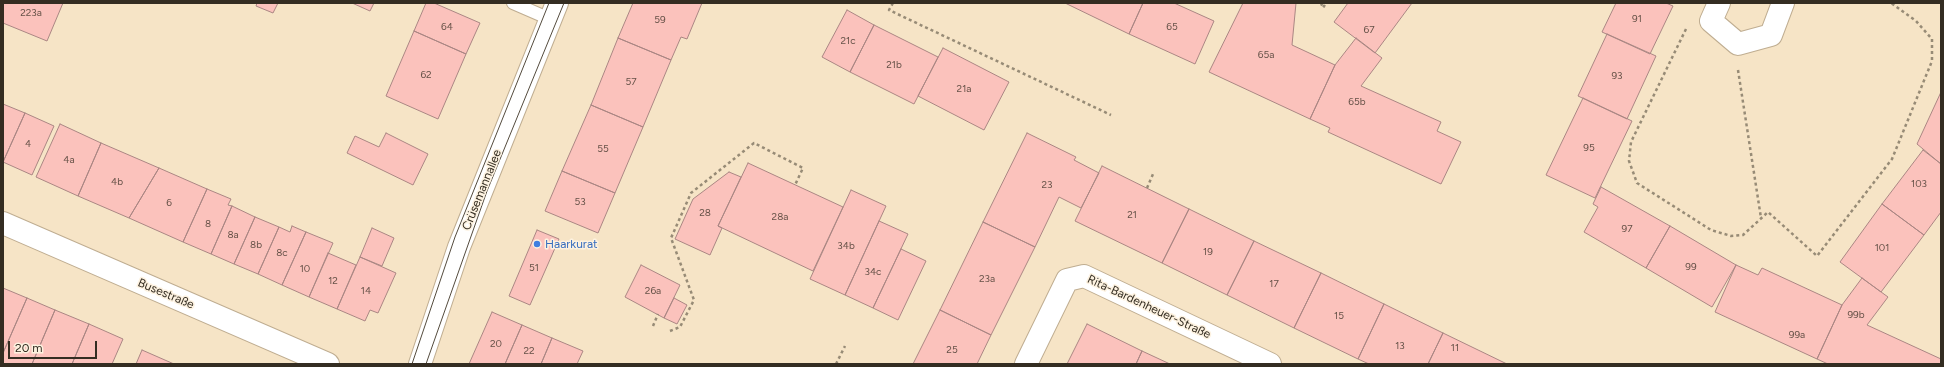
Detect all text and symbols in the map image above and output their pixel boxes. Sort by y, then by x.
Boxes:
house number: 223a [20,7,42,19]
house number: 91 [1632,13,1642,25]
house number: 59 [654,14,666,26]
house number: 64 [441,21,453,33]
house number: 65 [1166,21,1178,33]
house number: 67 [1363,24,1375,36]
house number: 21c [840,35,856,47]
house number: 65a [1258,49,1274,61]
house number: 21b [886,59,902,71]
house number: 62 [420,69,432,81]
house number: 93 [1611,70,1623,82]
house number: 57 [625,76,637,88]
house number: 21a [957,83,971,95]
house number: 65b [1348,96,1366,108]
house number: 4 [25,138,31,150]
house number: 95 [1583,142,1595,154]
house number: 55 [597,143,609,155]
street label: Crüsemannallee [459,148,505,232]
house number: 4a [63,154,75,166]
house number: 4b [111,176,123,188]
house number: 103 [1911,178,1927,190]
house number: 23 [1041,179,1053,191]
house number: 53 [574,196,586,208]
house number: 6 [166,197,172,209]
house number: 28 [699,207,711,219]
house number: 21 [1127,209,1137,221]
house number: 28a [772,211,788,223]
house number: 8 [205,218,211,230]
house number: 97 [1621,223,1633,235]
house number: 8a [227,229,239,241]
place label: Haarkurat [545,237,598,251]
house number: 8b [250,239,262,251]
marker: Haarkurat [532,239,542,249]
house number: 34b [837,240,855,252]
house number: 101 [1875,242,1889,254]
house number: 19 [1203,246,1213,258]
house number: 8c [276,247,288,259]
house number: 99 [1685,261,1697,273]
house number: 51 [529,262,539,274]
house number: 10 [300,263,310,275]
house number: 34c [864,266,882,278]
street label: Rita-Bardenheuer-Straße [1085,272,1213,342]
house number: 23a [979,273,995,285]
house number: 12 [328,275,338,287]
street label: Busestraße [136,276,196,312]
house number: 17 [1269,278,1279,290]
house number: 14 [361,285,371,297]
house number: 26a [645,285,661,297]
house number: 99b [1847,309,1865,321]
house number: 15 [1334,310,1344,322]
house number: 99a [1789,329,1805,341]
scale bar [10,333,99,359]
house number: 20 [490,338,502,350]
house number: 13 [1395,340,1405,352]
text: 20 m [15,341,43,355]
house number: 11 [1451,342,1459,354]
house number: 25 [946,344,958,356]
house number: 22 [523,345,535,357]

